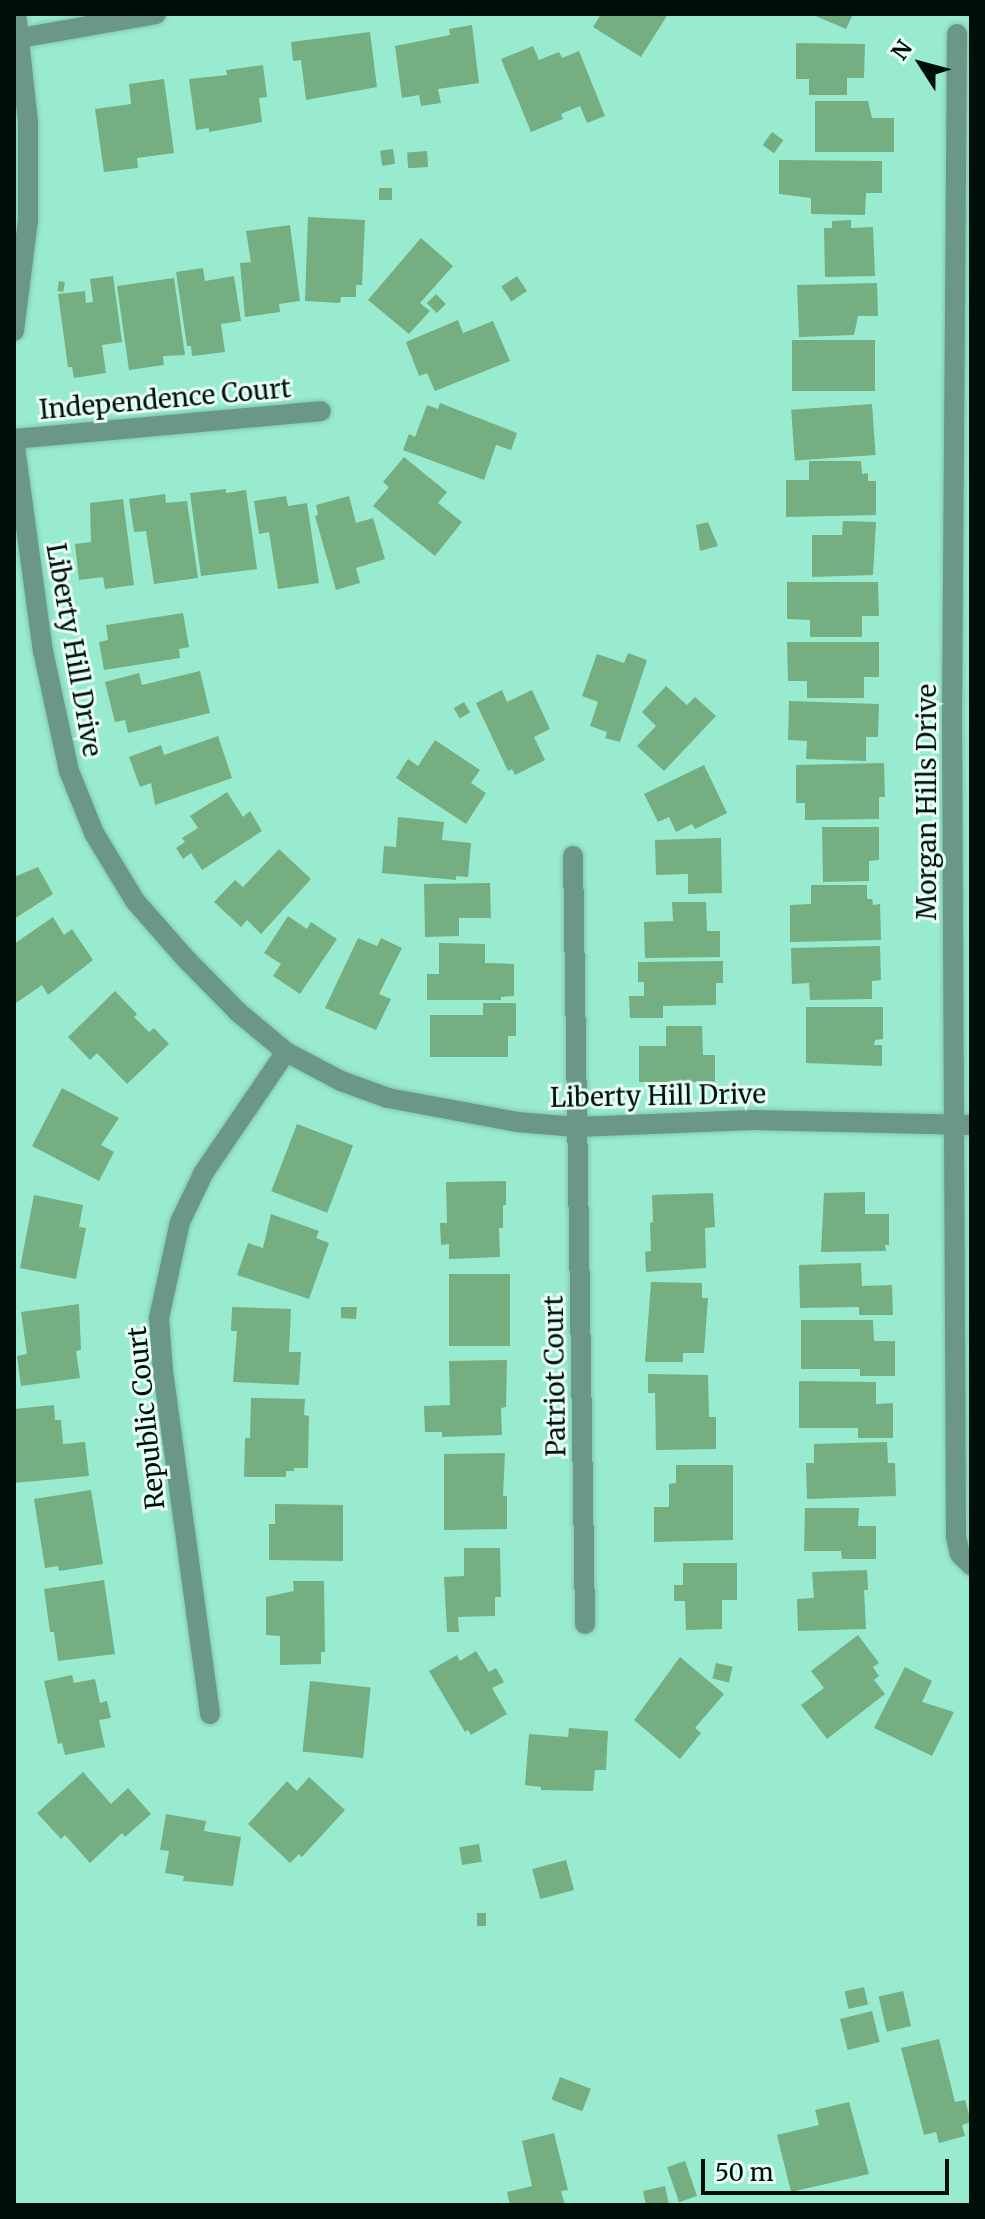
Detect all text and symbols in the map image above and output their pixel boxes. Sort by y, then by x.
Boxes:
north arrow [881,24,961,104]
text: N [885,35,918,65]
street label: Independence Court [38,372,292,426]
street label: Liberty Hill Drive [40,541,108,759]
street label: Morgan Hills Drive [911,684,943,920]
street label: Liberty Hill Drive [550,1079,766,1113]
street label: Patriot Court [538,1295,572,1457]
street label: Republic Court [121,1325,171,1511]
scale bar [705,2143,953,2193]
text: 50 m [715,2157,774,2188]

